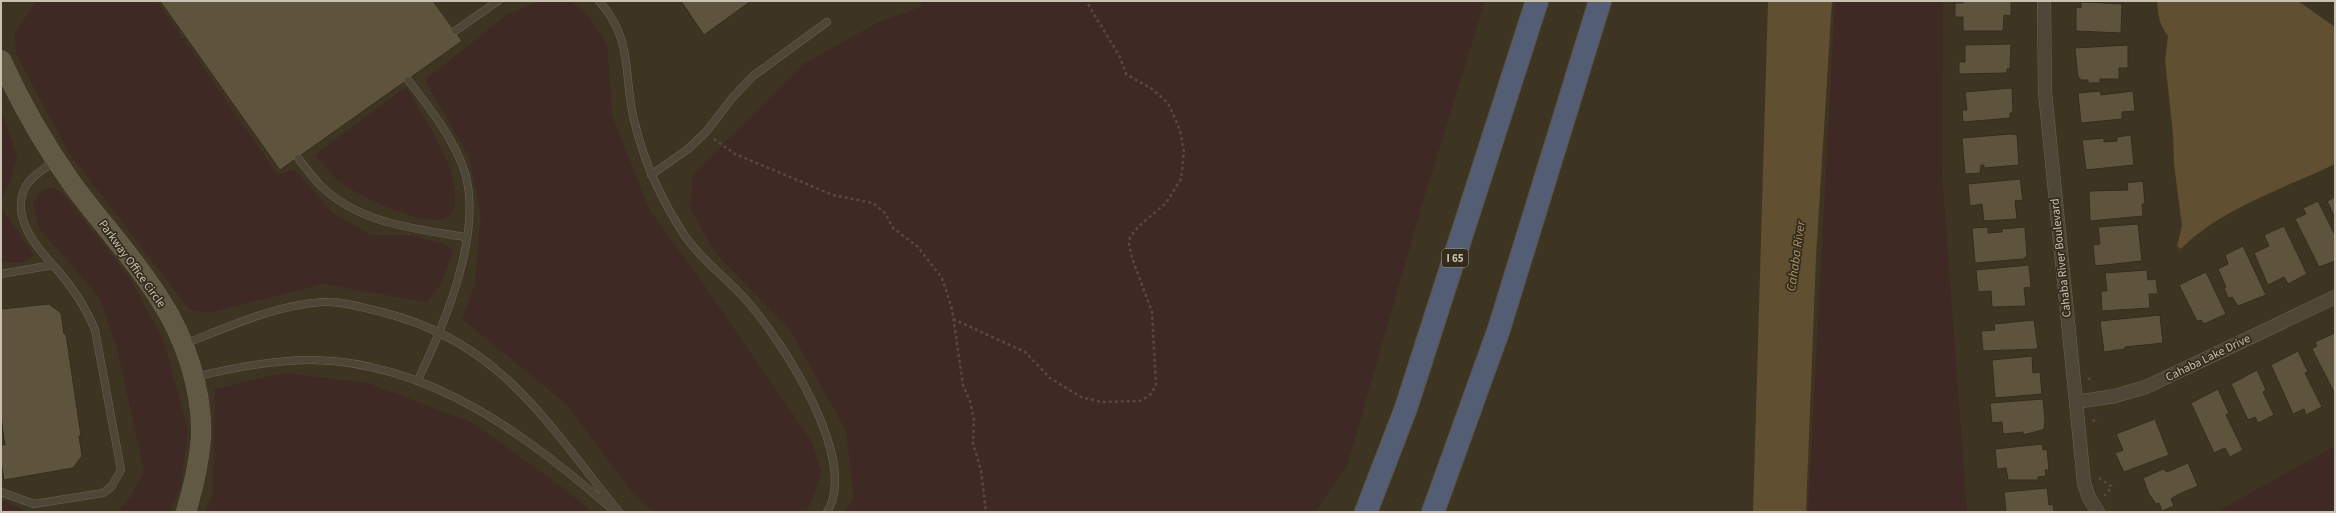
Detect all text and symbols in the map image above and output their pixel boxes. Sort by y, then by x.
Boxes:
street label: Cahaba River Boulevard [2046,198,2076,318]
street label: Parkway Office Circle [94,217,170,311]
water label: Cahaba River [1782,219,1810,292]
road number: I 65 [1442,249,1468,267]
street label: Cahaba Lake Drive [2163,330,2253,386]

